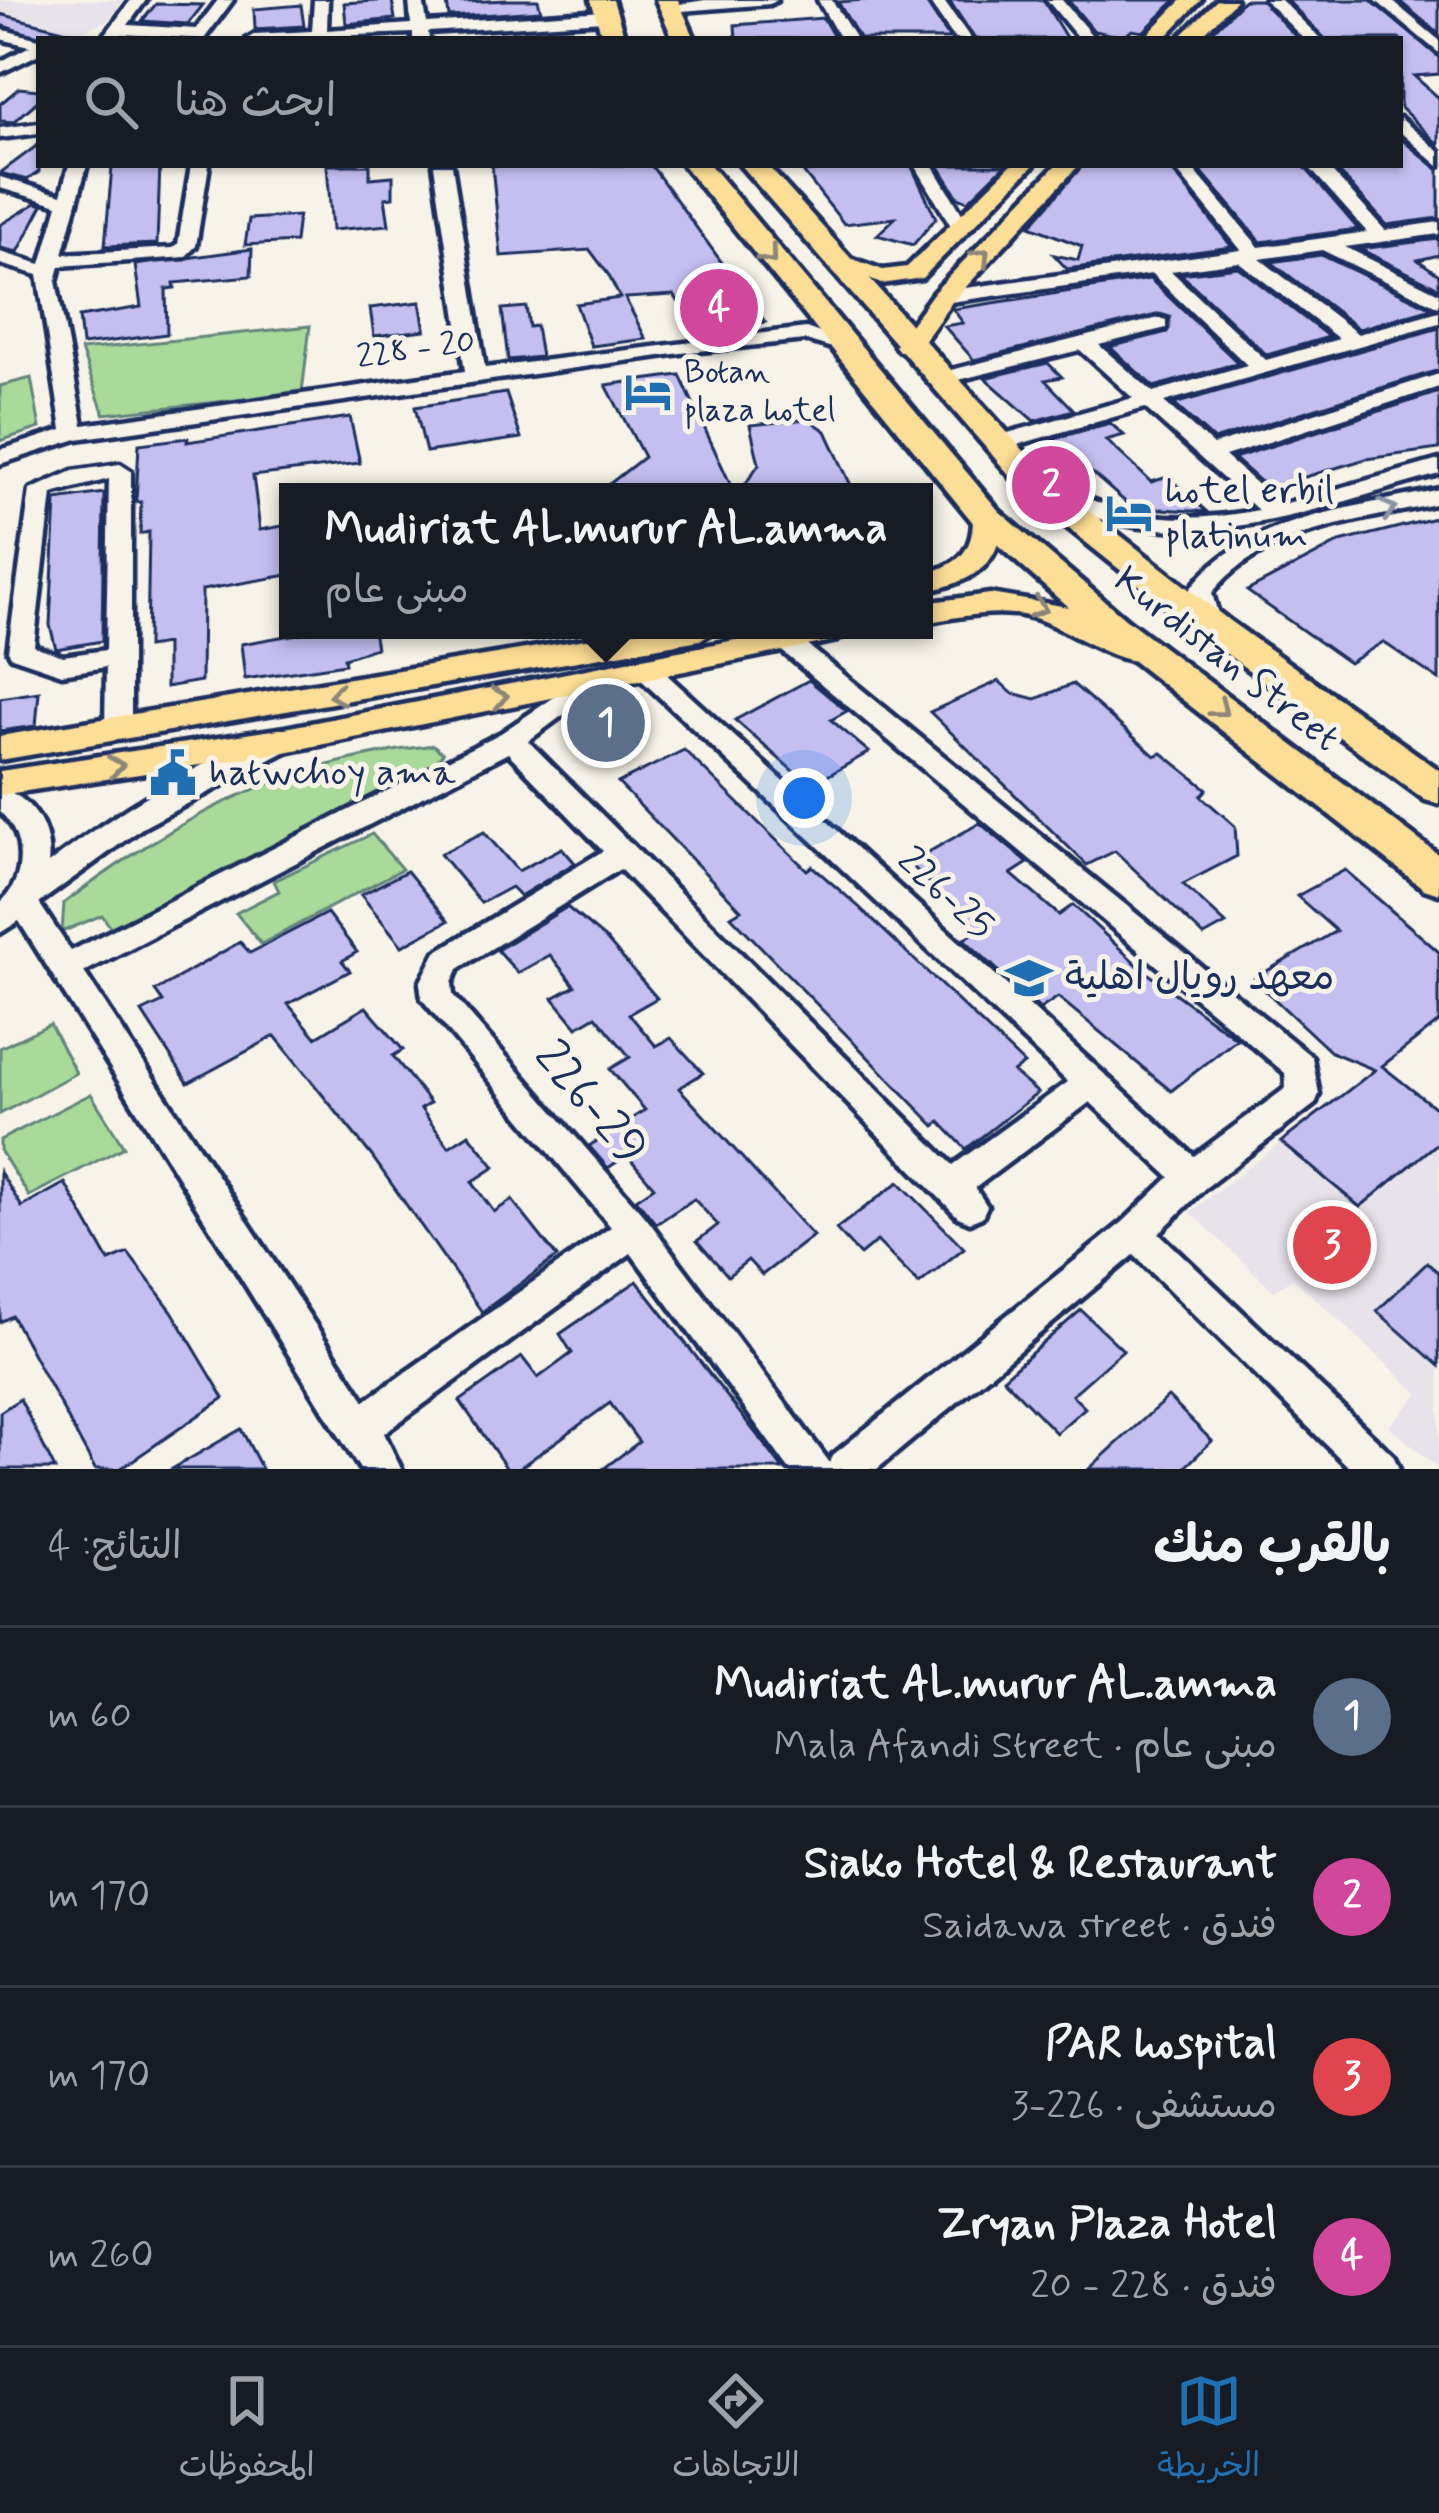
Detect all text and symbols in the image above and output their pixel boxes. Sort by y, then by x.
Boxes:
search box [36,36,1403,168]
icon: search [78,69,144,135]
text: ابحث هنا [174,73,337,132]
one-way arrow [755,242,777,264]
one-way arrow [967,248,989,270]
pin: 4 [680,263,758,353]
street label: 228 - 20 [354,320,478,380]
place label: Botan plaza hotel [684,351,836,433]
hotel icon: Botan plaza hotel [623,367,673,417]
pin: 2 [1012,440,1090,530]
place label: hotel erbil platinum [1165,466,1334,562]
popup [279,483,933,639]
hotel icon: hotel erbil platinum [1104,488,1154,538]
one-way arrow [1377,499,1397,524]
text: Mudiriat AL.murur AL.amma [325,500,887,559]
street label: Kurdistan Street [1103,556,1349,764]
text: مبنى عام [325,566,469,617]
one-way arrow [1028,593,1049,618]
pin: 1 [567,678,645,768]
one-way arrow [327,681,347,706]
one-way arrow [489,685,509,711]
one-way arrow [1206,695,1228,716]
public building icon: hatwchoy ama [148,748,198,798]
place label: hatwchoy ama [209,748,456,799]
one-way arrow [105,754,125,779]
your location [774,768,834,828]
street label: 226-25 [885,836,1005,952]
school or university icon: معهد رويال اهلية [1004,953,1054,1003]
place label: معهد رويال اهلية [1065,953,1334,1004]
street label: 226-29 [519,1027,661,1179]
pin: 3 [1293,1200,1371,1290]
text: بالقرب منك [1154,1514,1391,1580]
text: النتائج: 4 [48,1522,182,1573]
text: Mudiriat AL.murur AL.amma [714,1655,1277,1714]
text: 60 m [48,1691,132,1742]
text: 1 [1343,1691,1361,1742]
text: مبنى عام · Mala Afandi Street [774,1721,1277,1772]
text: Siako Hotel & Restaurant [804,1835,1277,1894]
text: 170 m [48,1871,150,1922]
text: 2 [1342,1871,1362,1922]
text: فندق · Saidawa street [922,1901,1277,1952]
text: PAR hospital [1045,2015,1277,2074]
text: 170 m [48,2051,150,2102]
text: 3 [1343,2051,1361,2102]
text: مستشفى · 226-3 [1011,2081,1277,2132]
text: Zryan Plaza Hotel [937,2195,1277,2254]
text: 260 m [48,2231,154,2282]
text: 4 [1341,2231,1363,2282]
text: فندق · 228 - 20 [1030,2261,1277,2312]
tab: المحفوظات [179,2368,315,2494]
tab: الاتجاهات [672,2368,800,2494]
tab: الخريطة [1157,2368,1260,2494]

